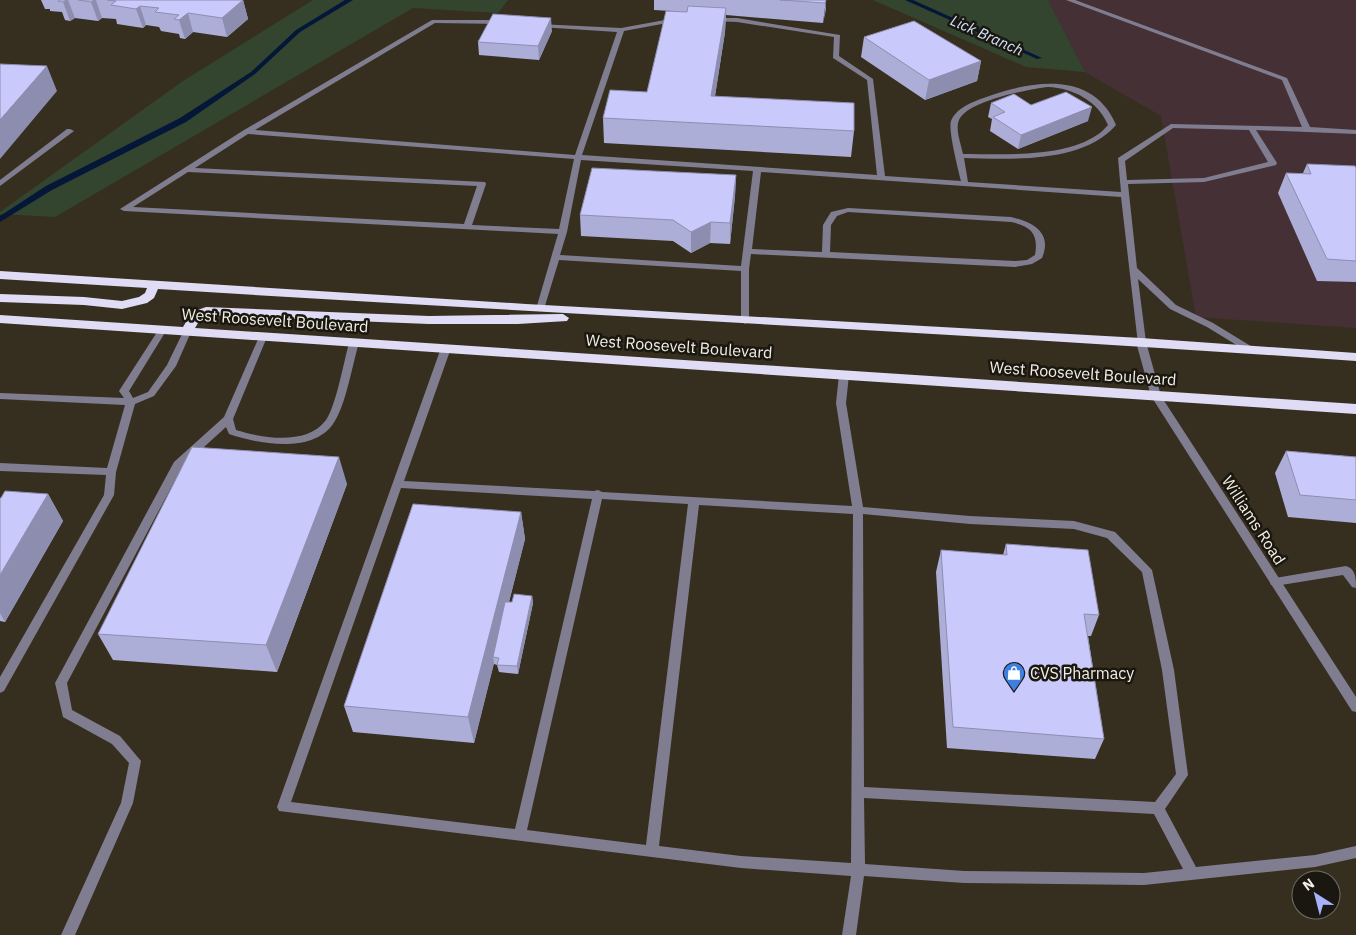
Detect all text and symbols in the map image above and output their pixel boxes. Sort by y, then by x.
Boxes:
water label: Lick Branch [948,11,1026,59]
street label: West Roosevelt Boulevard [181,303,369,337]
street label: West Roosevelt Boulevard [585,329,773,363]
street label: West Roosevelt Boulevard [989,356,1177,390]
street label: Williams Road [1218,472,1290,568]
shop icon: CVS Pharmacy [1002,661,1026,692]
place label: CVS Pharmacy [1030,663,1134,683]
north arrow [1291,870,1341,920]
text: N [1299,874,1318,895]

